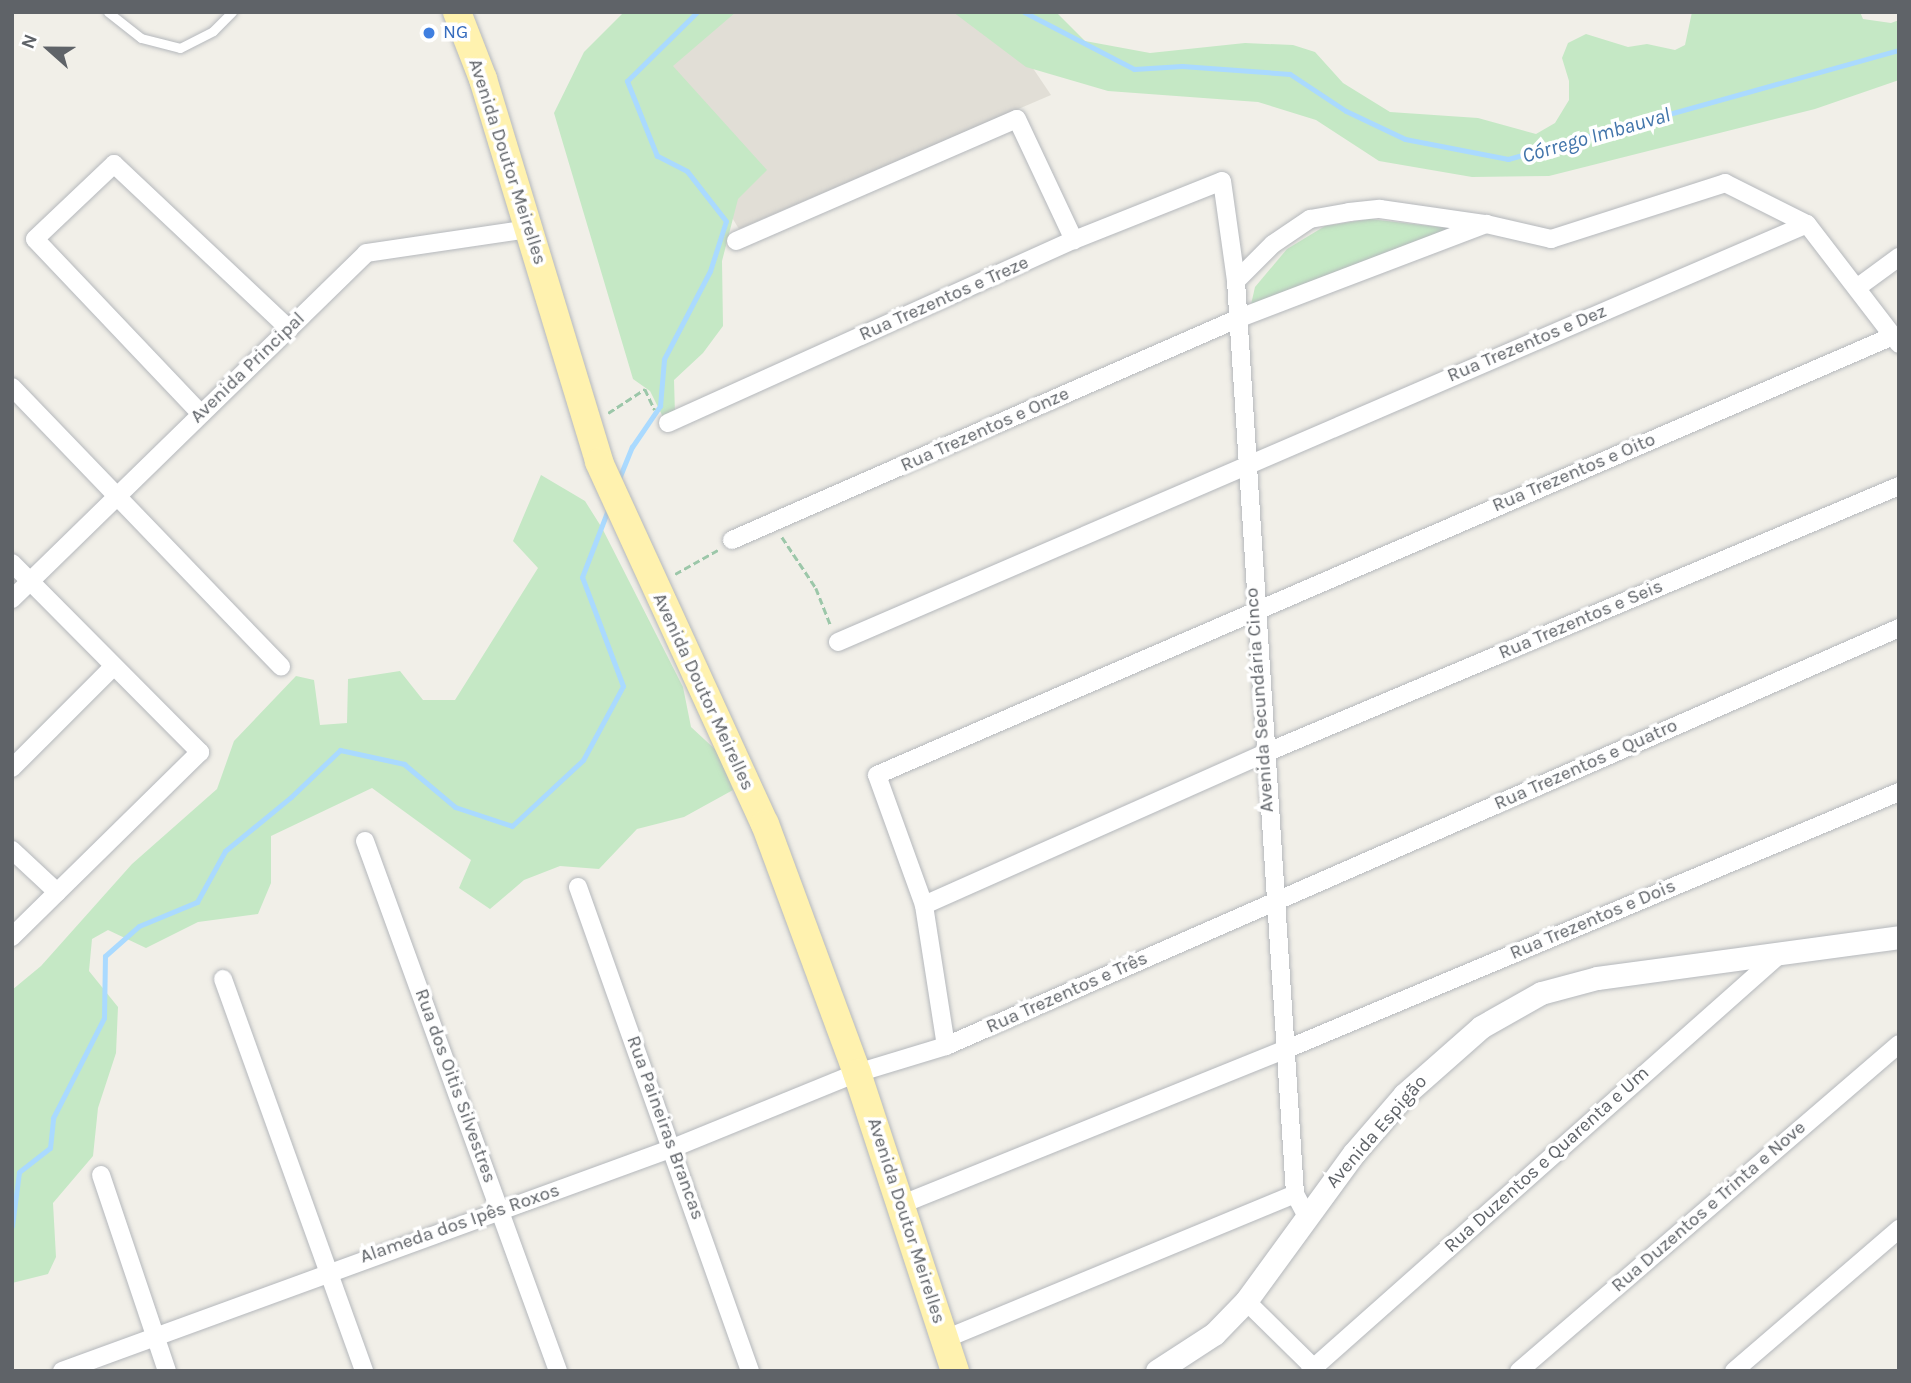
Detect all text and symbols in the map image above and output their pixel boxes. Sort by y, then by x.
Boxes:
north arrow [14,14,84,84]
place label: NG [443,22,468,44]
marker: NG [421,25,437,41]
text: N [17,31,42,52]
street label: Avenida Doutor Meirelles [463,56,551,268]
water label: Córrego Imbauval [1519,102,1673,168]
street label: Rua Trezentos e Treze [856,251,1032,347]
street label: Rua Trezentos e Dez [1444,300,1610,388]
street label: Avenida Principal [186,308,310,428]
street label: Rua Trezentos e Onze [897,383,1073,477]
street label: Rua Trezentos e Oito [1489,428,1659,518]
street label: Rua Trezentos e Seis [1495,575,1667,665]
street label: Avenida Secundária Cinco [1241,587,1279,813]
street label: Avenida Doutor Meirelles [647,590,759,794]
street label: Rua Trezentos e Quatro [1491,714,1681,816]
street label: Rua Trezentos e Dois [1507,875,1679,965]
street label: Rua Trezentos e Três [983,947,1151,1039]
street label: Rua dos Oitis Silvestres [409,986,501,1186]
street label: Rua Paineiras Brancas [621,1033,709,1223]
street label: Rua Duzentos e Quarenta e Um [1440,1062,1654,1258]
street label: Avenida Espigão [1322,1071,1432,1193]
street label: Avenida Doutor Meirelles [862,1115,950,1327]
street label: Rua Duzentos e Trinta e Nove [1607,1116,1811,1298]
street label: Alameda dos Ipês Roxos [357,1179,563,1269]

